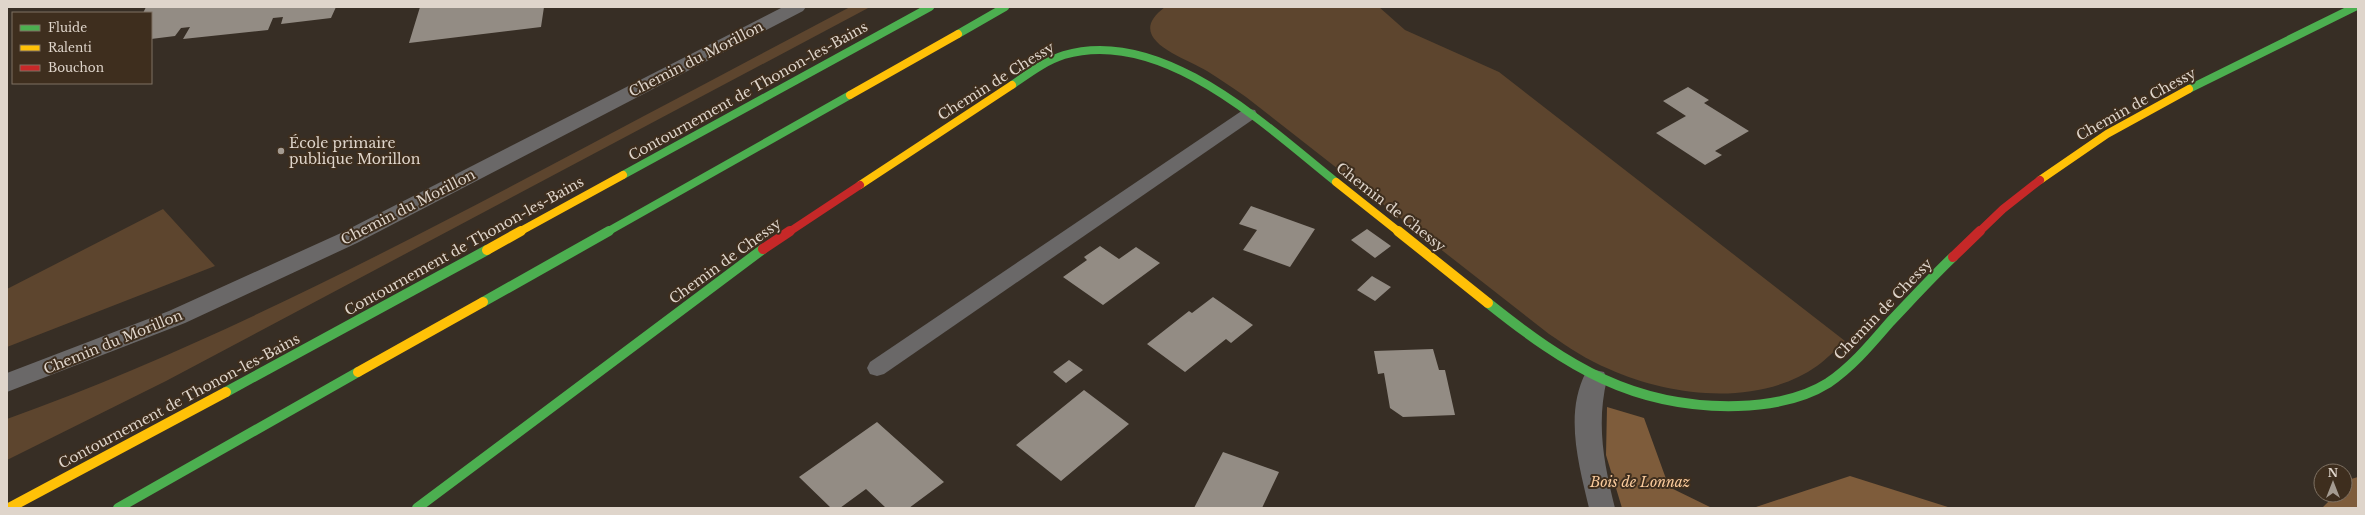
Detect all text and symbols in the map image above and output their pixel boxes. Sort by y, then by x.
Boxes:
legend [12,12,152,84]
street label: Contournement de Thonon-les-Bains [625,17,871,165]
street label: Chemin du Morillon [626,17,767,101]
text: Fluide [48,20,87,35]
street label: Chemin de Chessy [934,38,1058,124]
text: Ralenti [48,40,92,55]
text: Bouchon [48,60,104,75]
street label: Chemin de Chessy [2073,64,2199,144]
place label: École primaire publique Morillon [289,134,421,168]
marker: École primaire publique Morillon [276,146,286,156]
street label: Chemin de Chessy [1333,159,1449,255]
street label: Chemin du Morillon [338,165,479,249]
street label: Contournement de Thonon-les-Bains [341,172,587,320]
street label: Chemin de Chessy [665,214,785,308]
street label: Chemin de Chessy [1830,254,1936,364]
street label: Chemin du Morillon [41,306,186,378]
street label: Contournement de Thonon-les-Bains [55,329,303,473]
north arrow [2313,463,2353,503]
text: N [2328,466,2339,480]
park label: Bois de Lonnaz [1589,473,1690,491]

